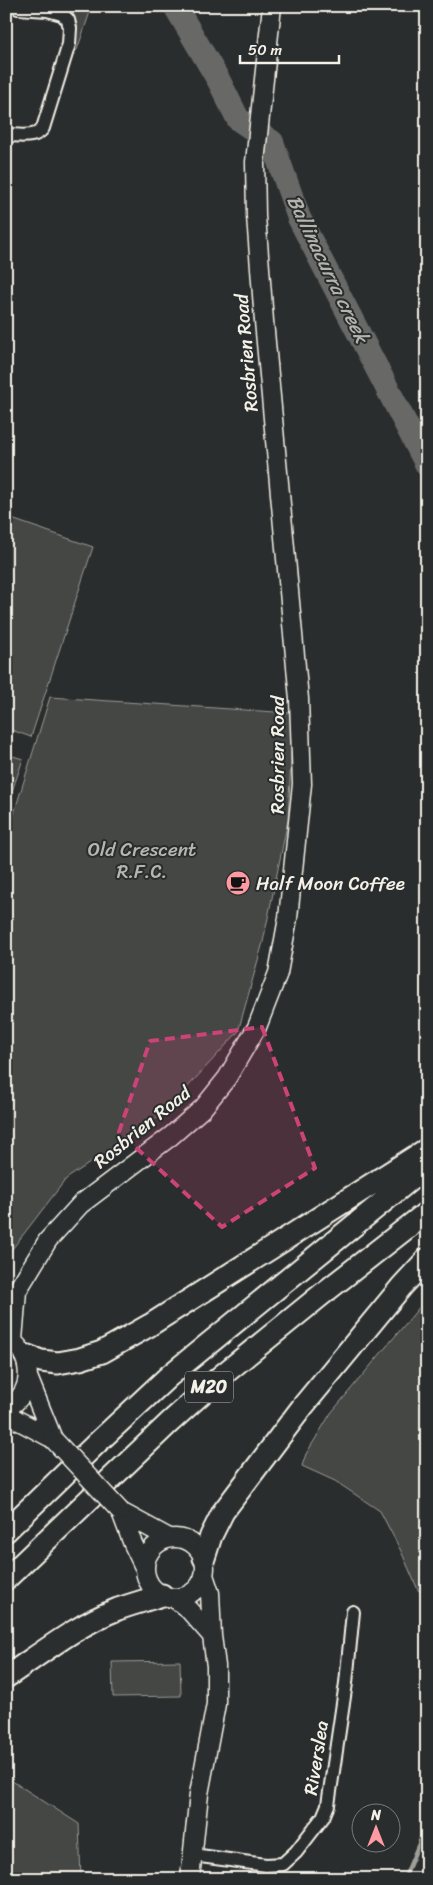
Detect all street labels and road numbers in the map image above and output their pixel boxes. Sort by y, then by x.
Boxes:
street label: Rosbrien Road [224,292,268,413]
street label: Rosbrien Road [261,695,294,814]
street label: Rosbrien Road [86,1076,199,1177]
road number: M20 [185,1371,233,1402]
street label: Riverslea [294,1718,338,1798]

